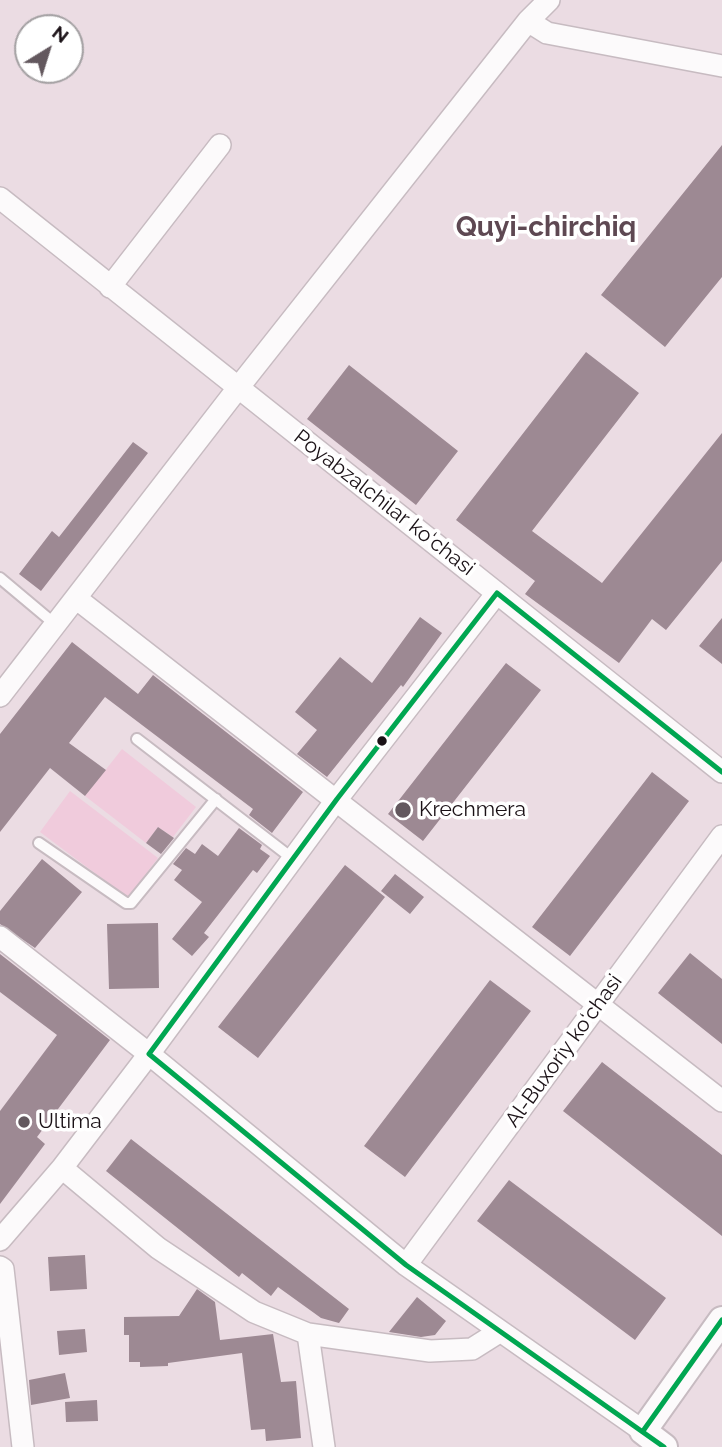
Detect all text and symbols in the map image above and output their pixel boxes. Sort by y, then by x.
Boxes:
north arrow [14,14,84,84]
text: N [48,21,73,47]
district label: Quyi-chirchiq [456,211,636,245]
street label: Poyabzalchilar ko‘chasi [289,425,479,581]
unlabelled marker [375,734,389,748]
place label: Krechmera [419,797,526,823]
marker: Krechmera [393,800,413,820]
street label: Al-Buxoriy ko‘chasi [500,970,628,1132]
place label: Ultima [38,1109,102,1135]
marker: Ultima [16,1114,32,1130]

